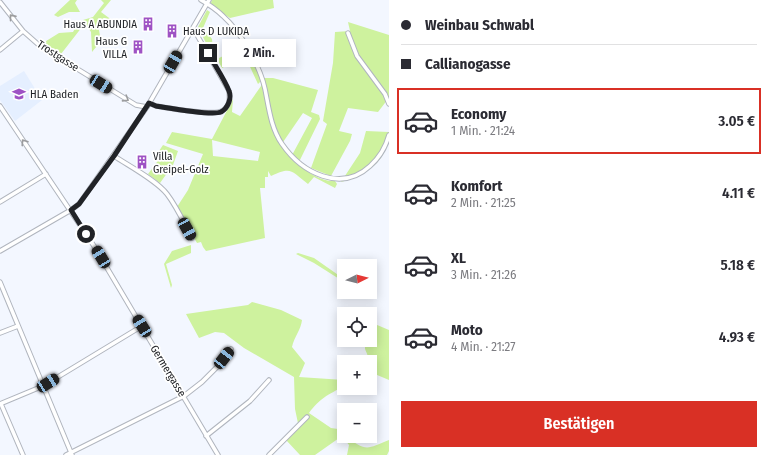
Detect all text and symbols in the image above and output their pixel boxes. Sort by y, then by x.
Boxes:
one-way arrow [9,14,16,21]
building icon: Haus A ABUNDIA [140,16,156,32]
text: Weinbau Schwabl [425,16,534,34]
place label: Haus A ABUNDIA [64,18,137,31]
building icon: Haus D LUKIDA [164,23,180,39]
place label: Haus D LUKIDA [183,25,249,38]
place label: Haus G VILLA [96,35,127,61]
street label: Trostgasse [35,38,81,74]
building icon: Haus G VILLA [130,39,146,55]
callout: 2 Min. [222,39,296,67]
route end [199,44,217,62]
text: 2 Min. [243,45,275,60]
car [162,49,184,75]
text: Callianogasse [425,55,511,73]
car [88,73,114,95]
school or university icon: HLA Baden [11,86,27,102]
place label: HLA Baden [30,88,78,101]
one-way arrow [122,94,129,102]
icon: car [403,103,439,139]
text: Economy [451,105,506,123]
text: 3.05 € [718,112,755,130]
text: 1 Min. · 21:24 [451,123,515,138]
one-way arrow [21,139,29,146]
place label: Villa Greipel-Golz [153,150,209,176]
building icon: Villa Greipel-Golz [134,154,150,170]
icon: car [403,175,439,211]
text: Komfort [451,177,502,195]
text: 4.11 € [722,184,755,202]
text: 2 Min. · 21:25 [451,195,516,210]
car [176,216,198,242]
route start [77,225,95,243]
car [90,244,112,270]
icon: car [403,247,439,283]
text: XL [451,249,466,267]
text: 5.18 € [721,256,755,274]
north arrow [337,259,377,299]
map controls [337,259,377,443]
text: 3 Min. · 21:26 [451,267,516,282]
button: locate [337,307,377,347]
car [131,313,153,339]
icon: car [403,319,439,355]
text: Moto [451,321,483,339]
text: 4.93 € [719,328,755,346]
text: 4 Min. · 21:27 [451,339,516,354]
street label: Germergasse [147,343,189,399]
car [212,345,236,371]
button: + [337,355,377,395]
car [35,372,61,394]
button: Bestätigen [401,401,757,447]
button: − [337,403,377,443]

